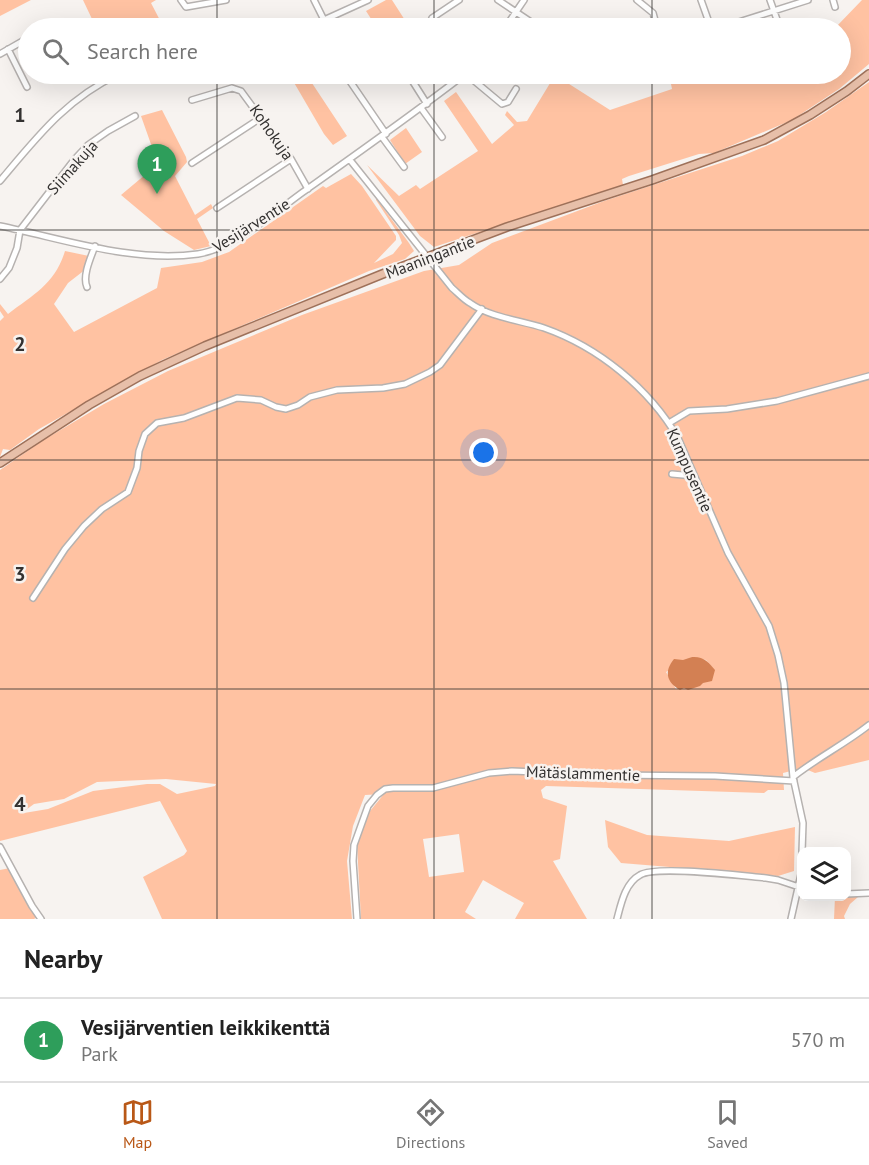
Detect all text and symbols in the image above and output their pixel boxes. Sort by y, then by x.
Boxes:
search box [18,18,851,84]
icon: search [39,35,72,68]
text: Search here [87,37,198,65]
street label: Kohokuja [246,100,298,164]
text: 1 [14,102,26,128]
street label: Siimakuja [42,136,102,198]
pin: 1 [138,144,176,194]
street label: Vesijärventie [208,193,293,257]
street label: Maaningantie [383,231,477,283]
text: 2 [14,331,26,357]
street label: Kumpusentie [663,425,717,515]
your location [469,438,498,467]
text: 3 [14,561,26,587]
street label: Mätäslammentie [526,761,640,785]
text: 4 [14,791,26,817]
map controls [797,847,851,901]
button: layers [797,847,851,901]
text: Nearby [24,942,102,975]
text: Vesijärventien leikkikenttä [81,1013,330,1041]
text: 1 [38,1027,49,1053]
text: 570 m [791,1027,845,1053]
text: Park [81,1041,118,1067]
tab: Map [121,1096,154,1152]
tab: Directions [396,1096,465,1152]
tab: Saved [707,1096,748,1152]

